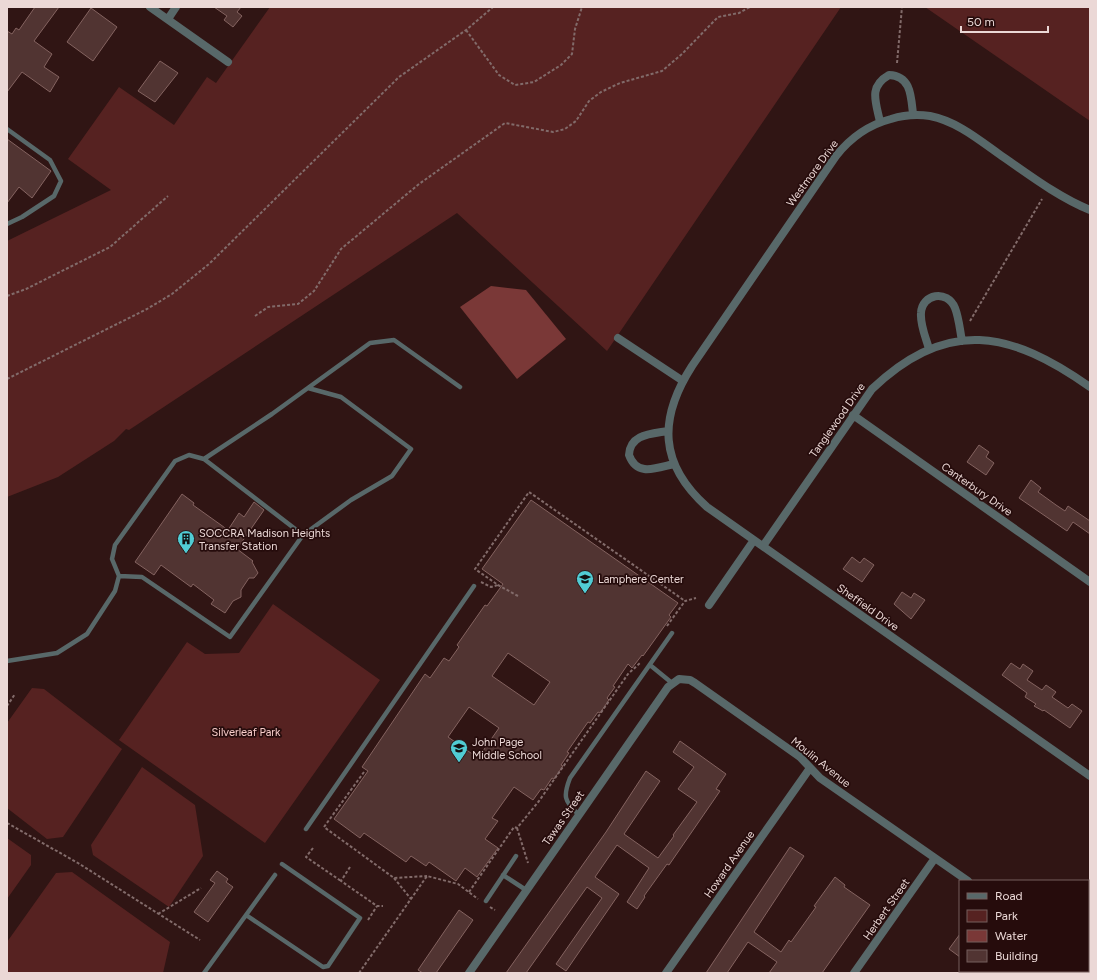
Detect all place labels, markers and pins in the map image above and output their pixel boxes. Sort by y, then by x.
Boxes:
place label: SOCCRA Madison Heights Transfer Station [199,527,330,553]
building icon: SOCCRA Madison Heights Transfer Station [176,529,196,554]
school or university icon: Lamphere Center [575,569,595,594]
place label: Lamphere Center [598,573,684,586]
place label: John Page Middle School [472,736,542,762]
school or university icon: John Page Middle School [449,738,469,763]

